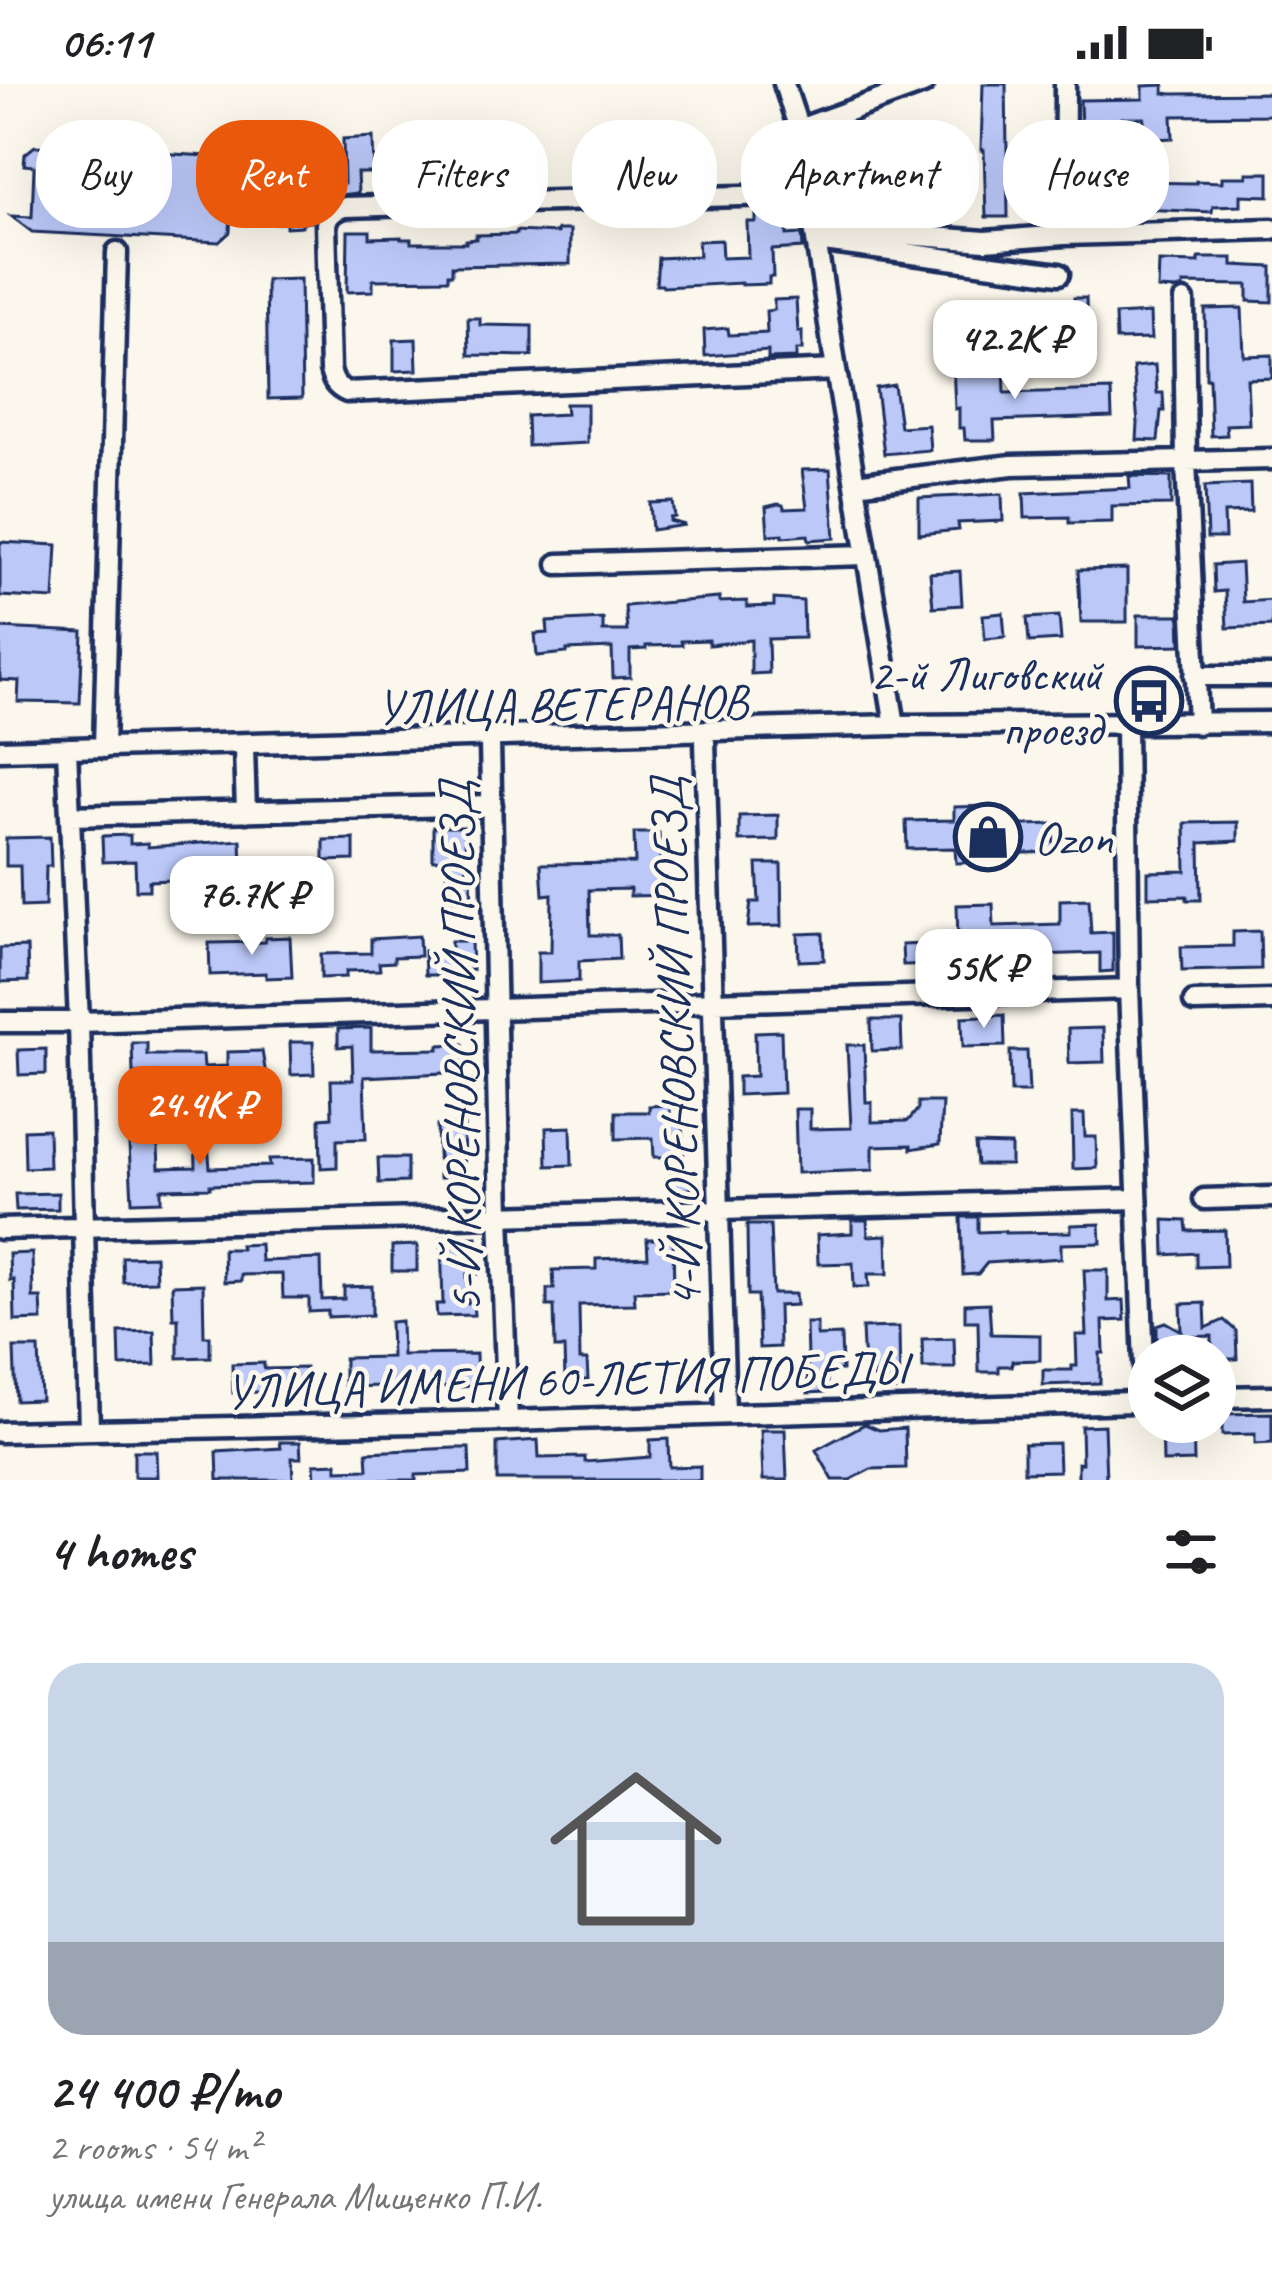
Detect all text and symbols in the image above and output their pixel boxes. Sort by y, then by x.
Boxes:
text: 06:11 [60,14,151,71]
chip: Buy [36,120,172,228]
chip: Rent [196,120,348,228]
chip: Filters [372,120,548,228]
chip: New [572,120,717,228]
chip: Apartment [741,120,979,228]
chip: House [1003,120,1169,228]
pin: 42.2K ₽ [904,300,1126,402]
text: 42.2K ₽ [960,314,1070,363]
place label: 2-й Лиговский проезд [869,644,1106,759]
bus stop icon: 2-й Лиговский проезд [1114,666,1184,736]
street label: УЛИЦА ВЕТЕРАНОВ [376,671,751,737]
street label: 4-Й КОРЕНОВСКИЙ ПРОЕЗД [637,772,715,1309]
street label: 5-Й КОРЕНОВСКИЙ ПРОЕЗД [425,777,495,1313]
shop icon: Ozon [953,802,1023,872]
place label: Ozon [1034,808,1113,868]
pin: 76.7K ₽ [141,856,363,958]
text: 76.7K ₽ [197,870,307,919]
pin: 55K ₽ [900,929,1068,1031]
text: 55K ₽ [942,943,1026,992]
pin: 24.4K ₽ [89,1066,311,1168]
text: 24.4K ₽ [145,1080,255,1129]
map controls [1128,1335,1236,1443]
button: layers [1128,1335,1236,1443]
street label: УЛИЦА ИМЕНИ 60-ЛЕТИЯ ПОБЕДЫ [224,1338,916,1422]
icon: filters [1158,1519,1224,1585]
text: 4 homes [48,1520,192,1584]
icon: home [528,1741,744,1957]
text: 24 400 ₽/mo [48,2059,279,2123]
text: 2 rooms · 54 m² [48,2123,259,2172]
text: улица имени Генерала Мищенко П.И. [48,2172,542,2221]

